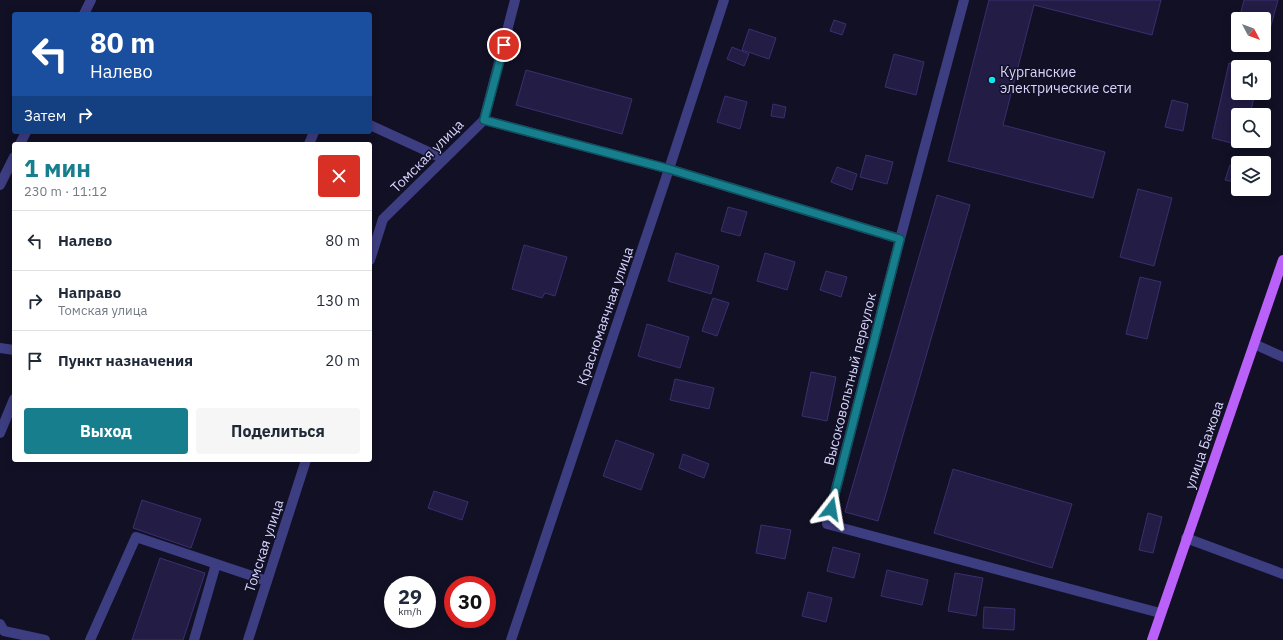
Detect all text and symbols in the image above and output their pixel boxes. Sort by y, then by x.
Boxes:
north arrow [1231,12,1271,52]
map controls [1231,12,1271,196]
text: 80 m [90,24,155,61]
icon: left [24,28,76,80]
pin [487,28,521,62]
icon: arrive [493,34,515,56]
text: Налево [90,60,153,83]
button: sound [1231,60,1271,100]
place label: Курганские электрические сети [1000,63,1132,97]
marker: Курганские электрические сети [987,75,997,85]
icon: right [74,104,96,126]
text: Затем [24,106,66,125]
button: search [1231,108,1271,148]
street label: Томская улица [387,115,468,196]
text: 1 мин [24,152,91,184]
button: close [318,155,360,197]
button: layers [1231,156,1271,196]
text: 230 m · 11:12 [24,183,107,200]
icon: left [24,230,46,252]
text: Налево [58,231,112,250]
text: 80 m [325,231,360,250]
street label: Красномаячная улица [573,244,637,388]
text: Направо [58,283,121,302]
icon: right [24,290,46,312]
street label: Высоковольтный переулок [820,290,880,467]
text: 130 m [316,291,360,310]
text: Томская улица [58,302,147,319]
icon: arrive [24,350,46,372]
text: Пункт назначения [58,351,193,370]
text: 20 m [325,351,360,370]
street label: улица Бажова [1181,398,1228,491]
button: Выход [24,408,188,454]
button: Поделиться [196,408,360,454]
position arrow [810,488,852,530]
street label: Томская улица [241,497,288,595]
speed limit sign: 30 [444,576,496,628]
text: 29 [398,583,422,610]
text: km/h [398,605,422,618]

